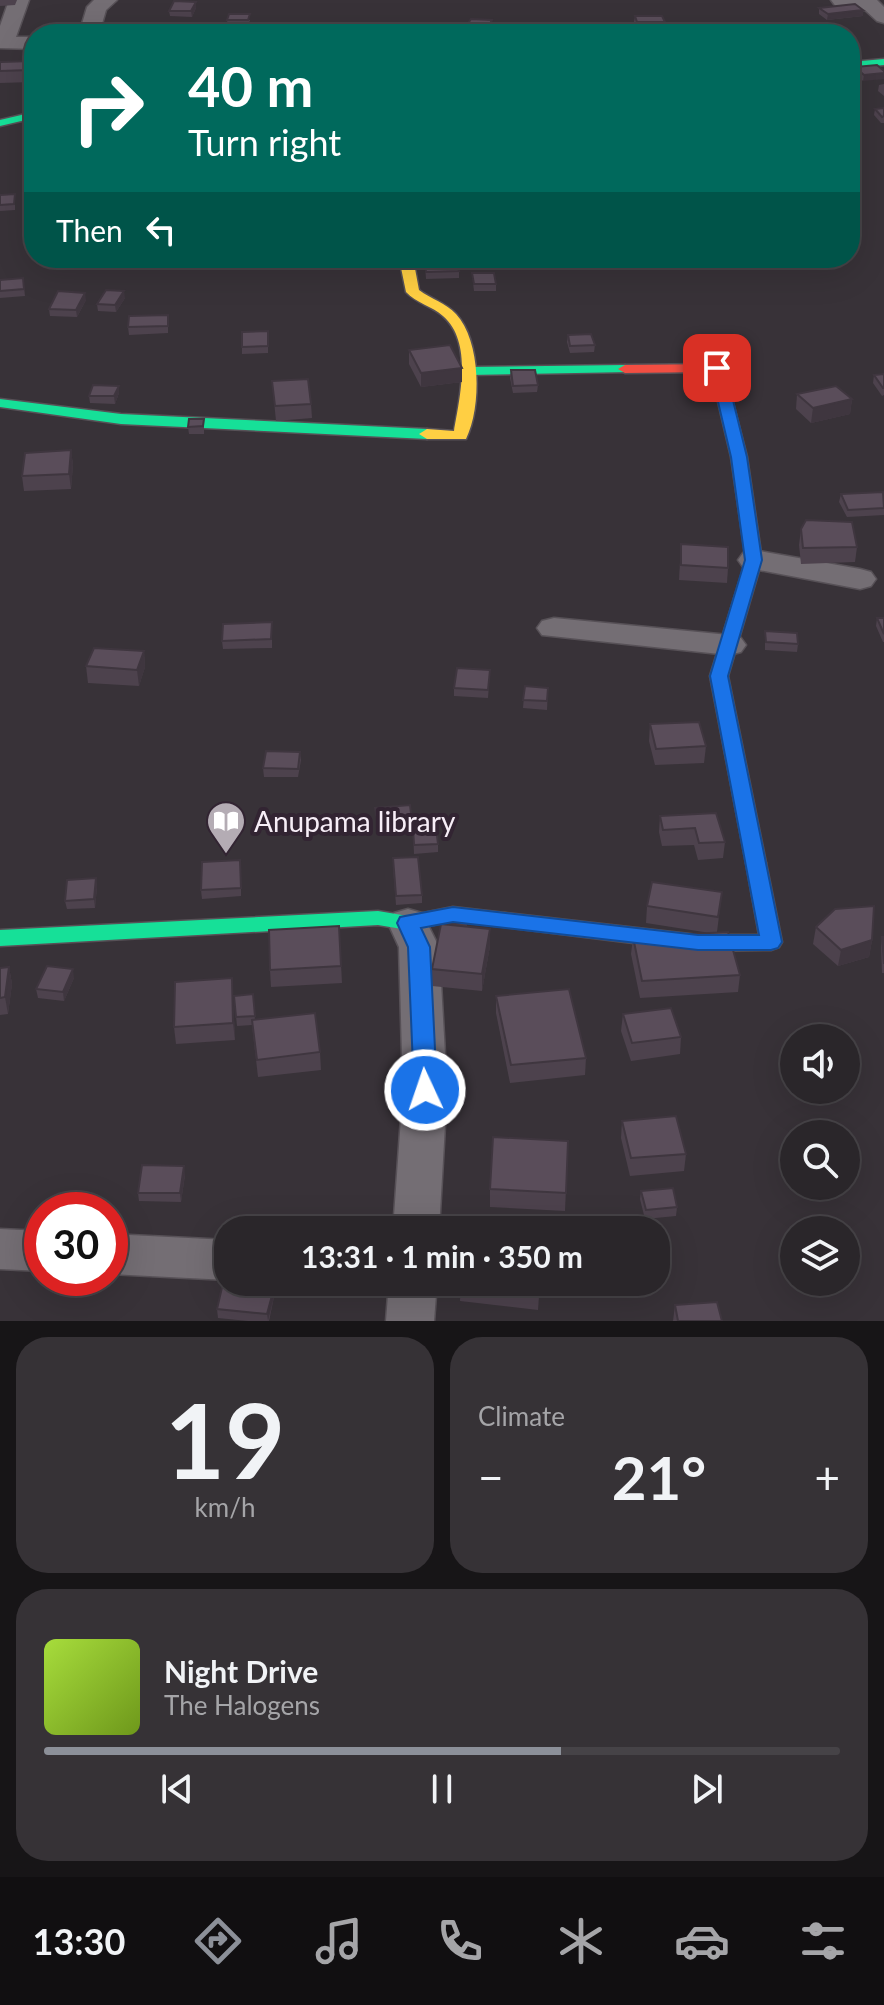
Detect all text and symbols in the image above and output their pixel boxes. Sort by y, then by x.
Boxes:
text: 40 m [188,52,313,119]
icon: right [56,56,160,160]
text: Turn right [188,120,341,164]
icon: left [139,208,183,252]
text: Then [56,212,123,248]
pin [683,334,751,402]
icon: arrive [695,346,739,390]
library icon: Anupama library [205,800,247,855]
place label: Anupama library [254,804,456,838]
map controls [780,1024,860,1296]
button: sound [780,1024,860,1104]
position arrow [383,1048,467,1132]
button: search [780,1120,860,1200]
speed limit sign: 30 [24,1192,128,1296]
button: layers [780,1216,860,1296]
text: 13:31 · 1 min · 350 m [301,1238,583,1274]
text: 19 [165,1376,285,1501]
text: Climate [478,1400,565,1432]
text: 21° [612,1441,706,1513]
text: − [478,1451,504,1503]
text: + [814,1451,840,1503]
text: km/h [195,1491,255,1523]
text: Night Drive [164,1653,318,1689]
text: The Halogens [164,1689,320,1721]
icon: previous [155,1767,199,1811]
icon: pause [420,1767,464,1811]
icon: next [685,1767,729,1811]
icon: directions [190,1913,246,1969]
icon: music [311,1913,367,1969]
icon: phone [432,1913,488,1969]
icon: climate [553,1913,609,1969]
icon: car [674,1913,730,1969]
icon: filters [795,1913,851,1969]
text: 13:30 [33,1919,125,1963]

